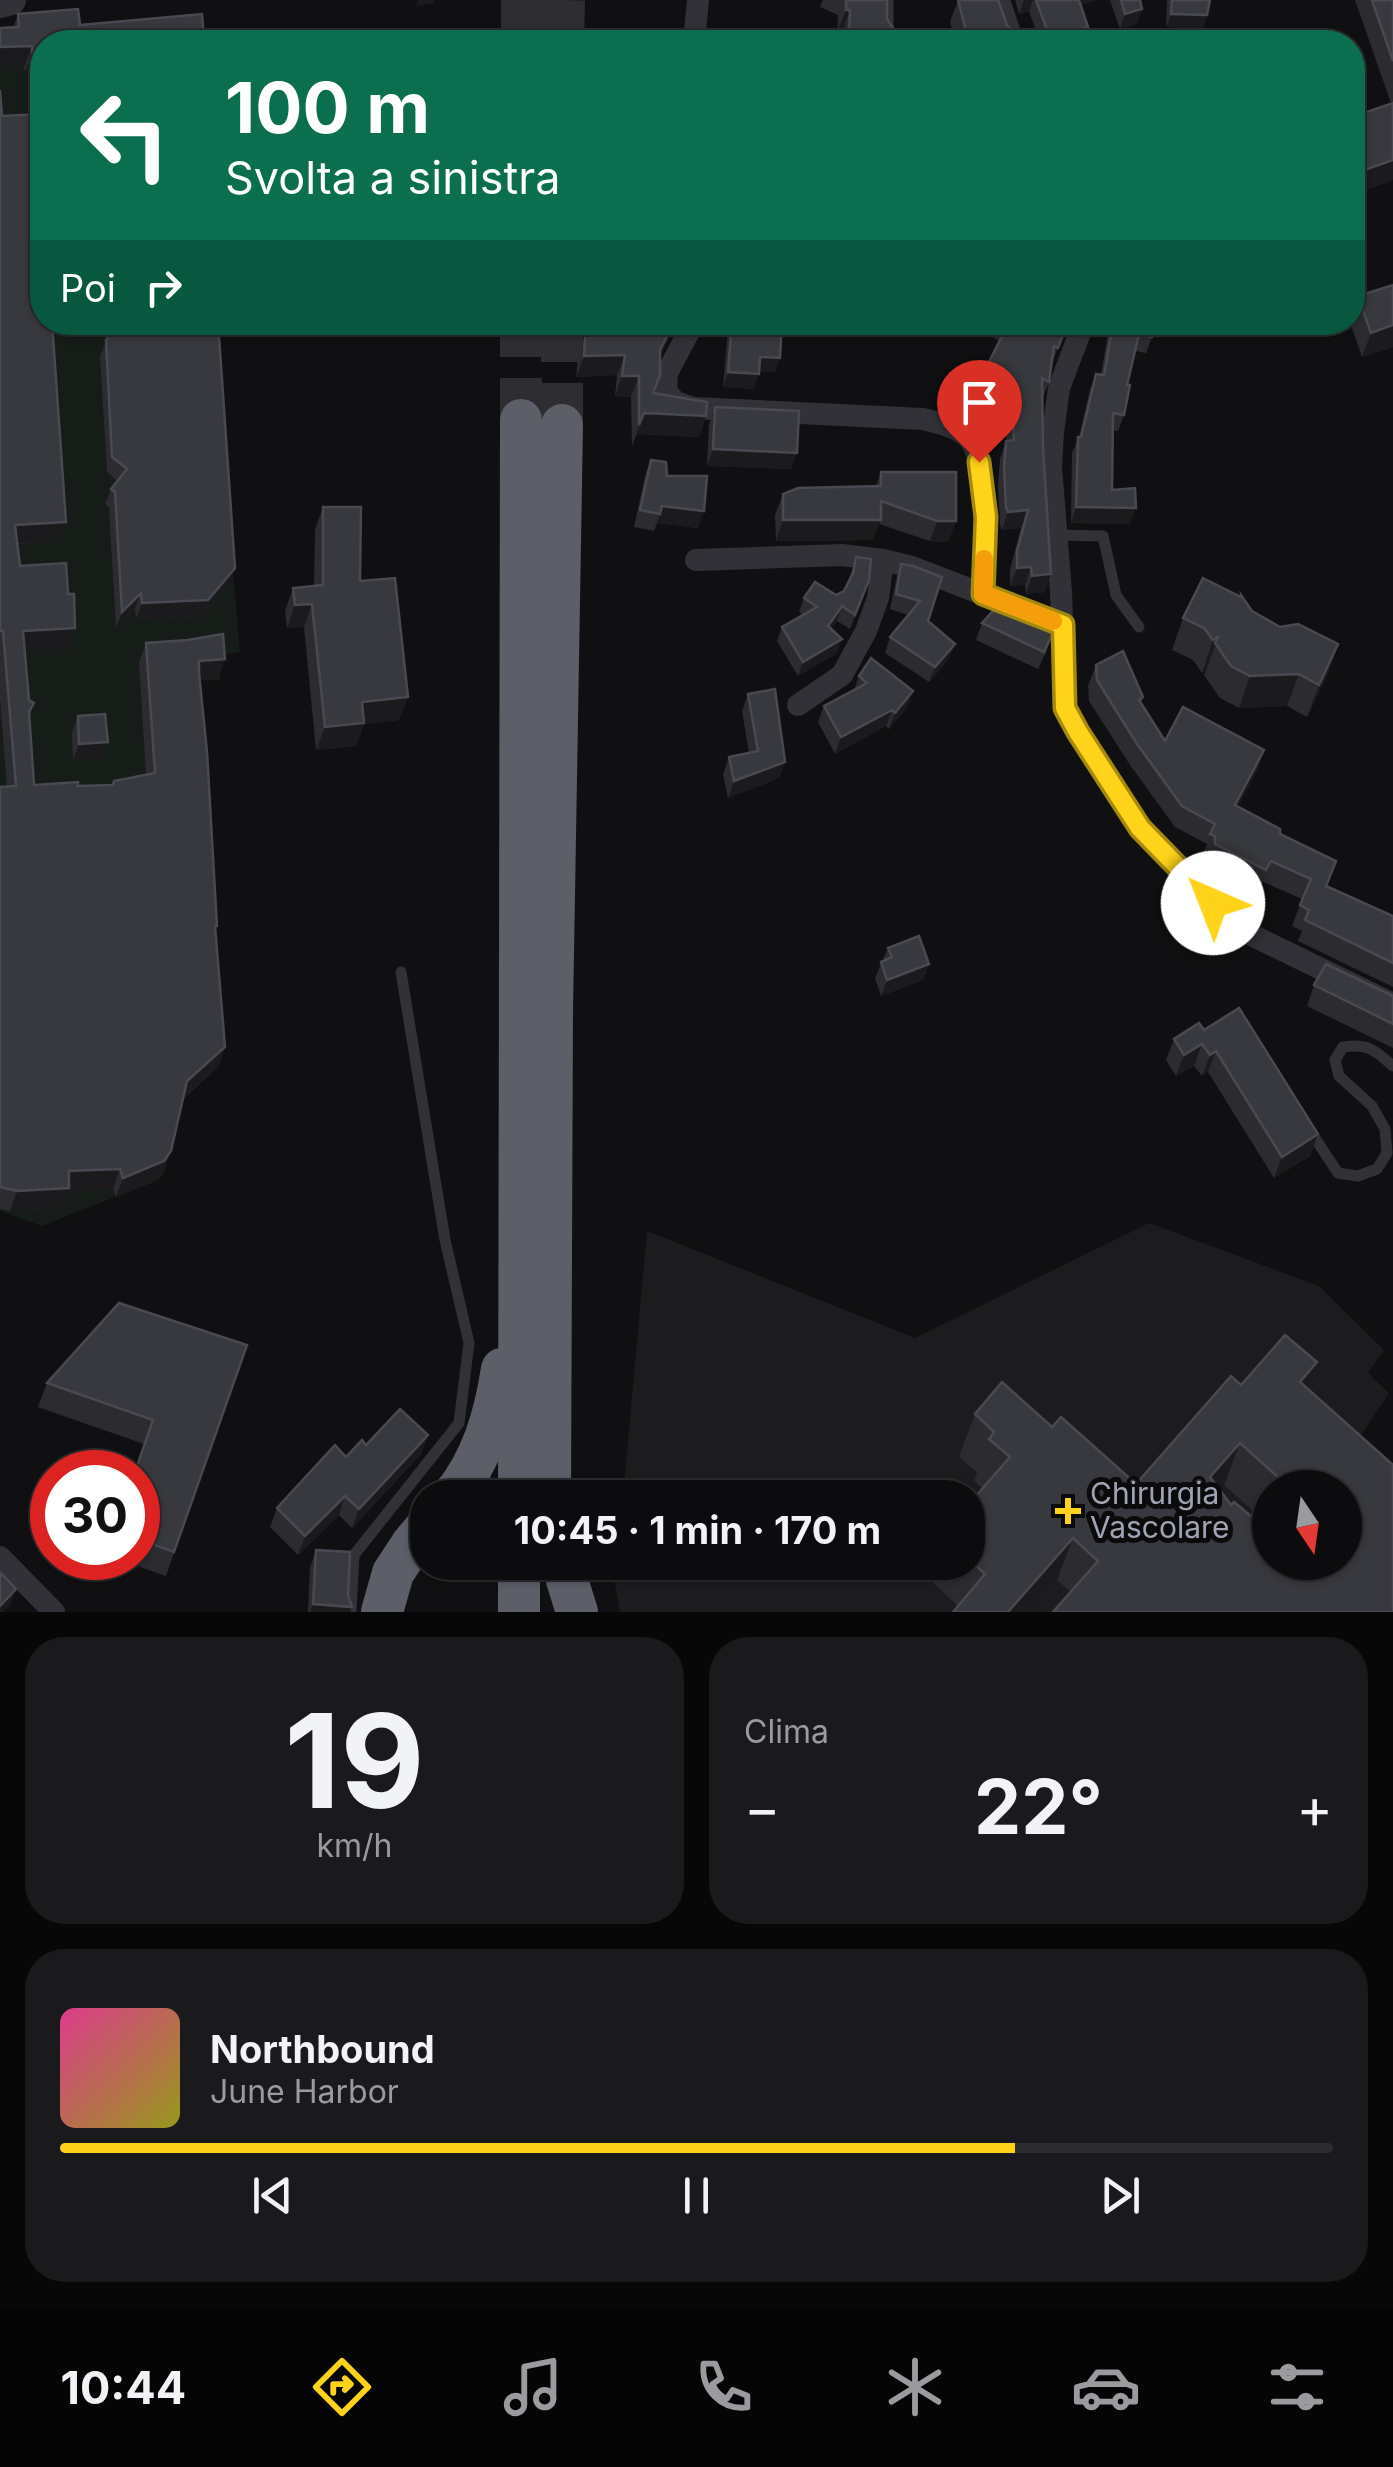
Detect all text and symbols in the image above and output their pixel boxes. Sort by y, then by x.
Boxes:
text: 100 m [225,65,430,150]
icon: left [60,70,190,200]
text: Svolta a sinistra [225,150,560,205]
icon: right [136,260,191,315]
text: Poi [60,265,116,311]
pin [937,360,1022,463]
icon: arrive [952,375,1007,430]
position arrow [1161,851,1265,955]
speed limit sign: 30 [30,1450,160,1580]
north arrow [1252,1470,1362,1580]
map controls [1252,1470,1362,1580]
place label: Chirurgia Vascolare [1090,1475,1229,1545]
marker: Chirurgia Vascolare [1055,1498,1081,1524]
text: 10:45 · 1 min · 170 m [514,1507,881,1553]
text: 19 [284,1682,425,1839]
text: Clima [744,1712,829,1751]
text: 22° [974,1761,1103,1852]
text: − [744,1775,780,1841]
text: + [1297,1775,1333,1841]
text: km/h [316,1826,393,1865]
text: Northbound [210,2026,435,2072]
text: June Harbor [210,2072,399,2111]
icon: previous [245,2168,300,2223]
icon: pause [669,2168,724,2223]
icon: next [1093,2168,1148,2223]
icon: directions [307,2352,377,2422]
icon: music [498,2352,568,2422]
icon: phone [689,2352,759,2422]
icon: climate [880,2352,950,2422]
icon: car [1071,2352,1141,2422]
icon: filters [1262,2352,1332,2422]
text: 10:44 [61,2360,186,2415]

